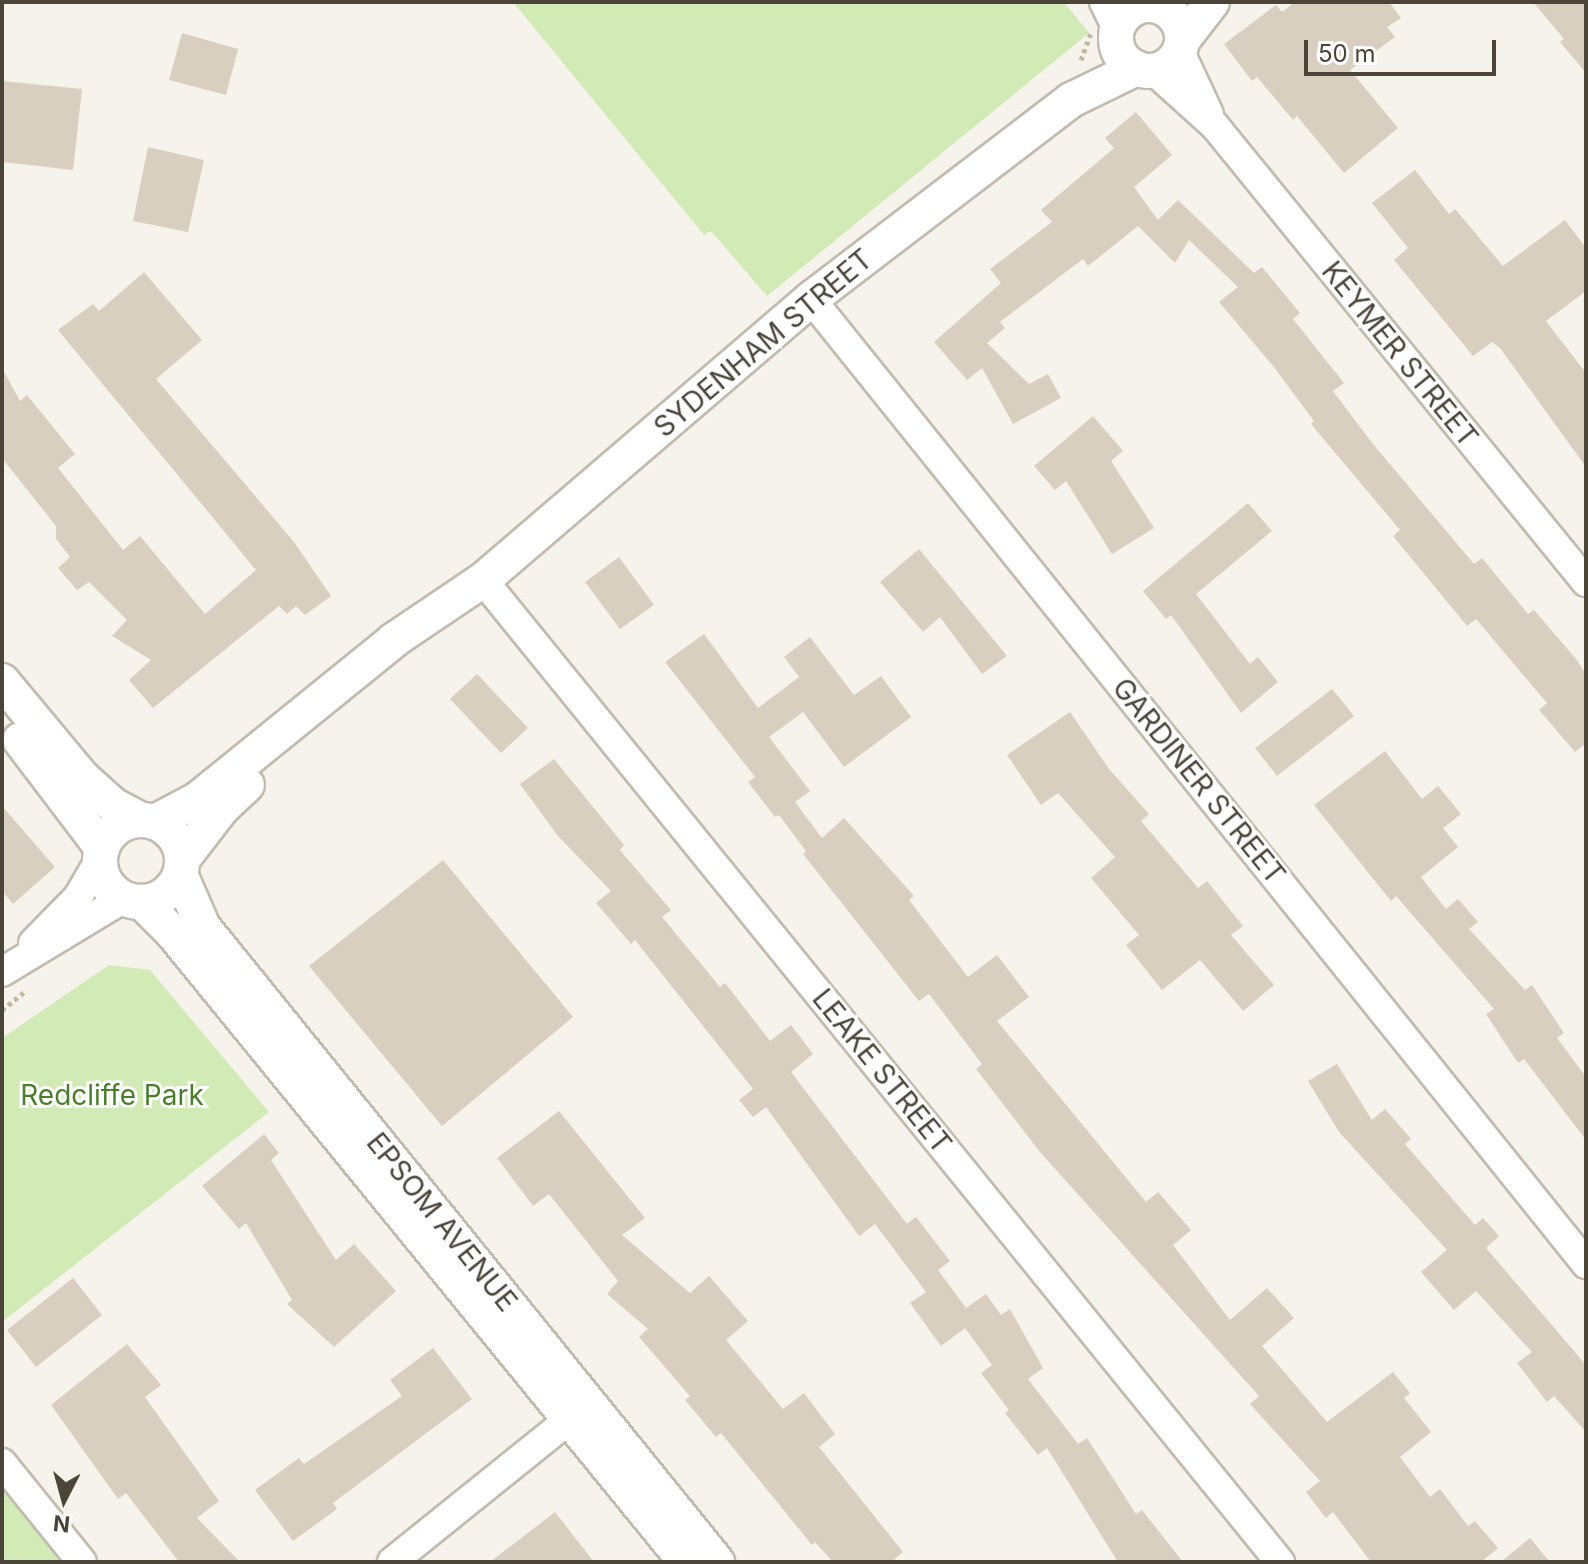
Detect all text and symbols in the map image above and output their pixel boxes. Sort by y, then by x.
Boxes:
scale bar [1308,24,1500,74]
text: 50 m [1318,39,1376,68]
street label: SYDENHAM STREET [647,242,879,444]
street label: KEYMER STREET [1315,255,1485,453]
street label: GARDINER STREET [1106,671,1292,891]
street label: LEAKE STREET [806,982,958,1160]
park label: Redcliffe Park [20,1078,204,1112]
street label: EPSOM AVENUE [360,1126,524,1318]
north arrow [24,1460,104,1540]
text: N [52,1510,71,1538]

